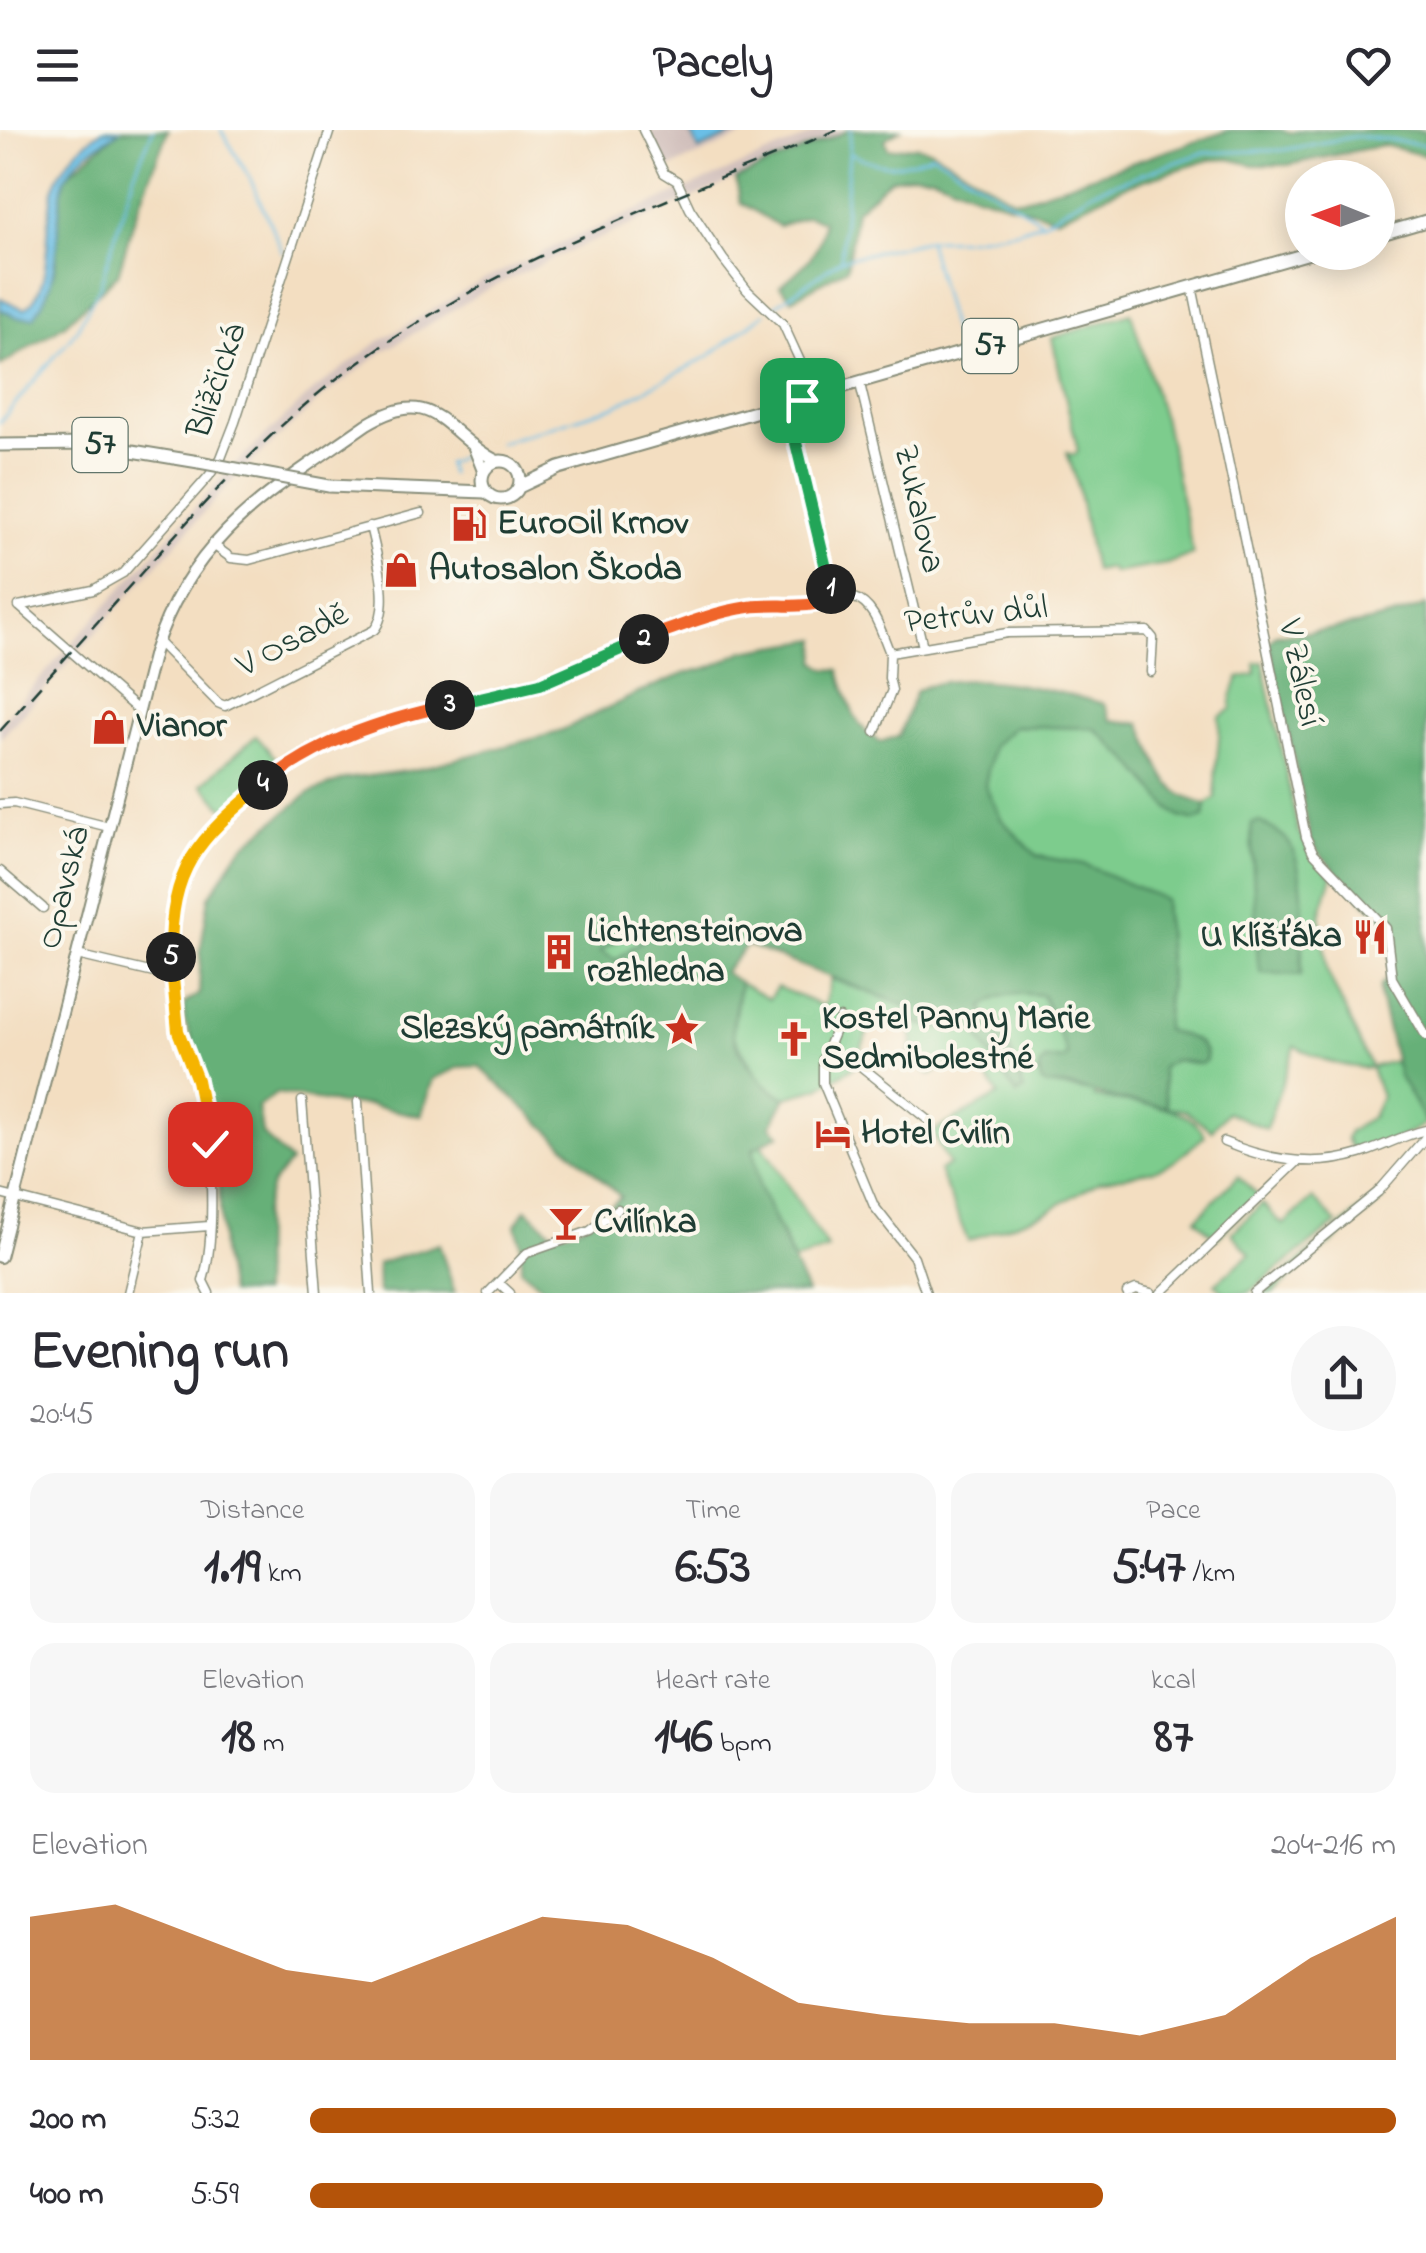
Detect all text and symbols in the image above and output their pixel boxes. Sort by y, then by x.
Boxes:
text: Pacely [653,32,773,98]
icon: menu [30,38,85,93]
icon: heart [1341,38,1396,93]
north arrow [1285,160,1395,270]
map controls [1285,160,1395,270]
street label: Bližčická [174,316,262,446]
road number: 57 [962,319,1018,373]
pin [760,358,845,443]
icon: arrive [775,373,830,428]
road number: 57 [72,418,128,472]
street label: Zukalova [878,440,958,578]
place label: EuroOil Krnov [497,499,689,550]
fuel station icon: EuroOil Krnov [450,505,488,543]
place label: Autosalon Škoda [429,545,682,596]
shop icon: Autosalon Škoda [382,551,420,589]
pin: 1 [806,564,856,614]
text: 1 [827,568,835,609]
street label: Petrův důl [902,583,1050,649]
street label: V Osadě [227,590,358,692]
pin: 2 [619,614,669,664]
street label: V Zálesí [1263,614,1335,731]
text: 2 [637,618,651,659]
pin: 3 [425,680,475,730]
text: 3 [444,684,456,725]
place label: Vianor [136,702,228,753]
shop icon: Vianor [90,708,128,746]
pin: 4 [238,760,288,810]
text: 4 [257,764,269,805]
street label: Opavská [25,821,105,955]
place label: Lichtensteinova rozhledna [587,907,803,998]
place label: U Klíšťáka [1200,912,1342,963]
restaurant icon: U Klíšťáka [1351,918,1389,956]
pin: 5 [146,932,196,982]
building icon: Lichtensteinova rozhledna [540,933,578,971]
text: 5 [163,936,179,977]
place label: Kostel Panny Marie Sedmibolestné [822,994,1091,1085]
place label: Slezský památník [400,1004,655,1056]
place icon: Slezský památník [663,1010,701,1048]
church icon: Kostel Panny Marie Sedmibolestné [775,1020,813,1058]
pin [168,1102,253,1187]
place label: Hotel Cvilín [861,1109,1010,1160]
hotel icon: Hotel Cvilín [814,1115,852,1153]
icon: check [183,1117,238,1172]
place label: Cvilínka [594,1198,697,1249]
bar icon: Cvilínka [547,1204,585,1242]
text: Evening run [30,1314,289,1394]
button: share [1291,1326,1396,1431]
text: 20:45 [30,1392,94,1439]
text: Distance [201,1491,304,1532]
text: Time [685,1491,741,1532]
text: Pace [1146,1491,1201,1532]
text: 1.19 [204,1532,261,1605]
text: 6:53 [675,1532,751,1605]
text: 5:47 [1111,1532,1186,1605]
text: km [261,1554,302,1595]
text: /km [1186,1554,1235,1595]
text: Elevation [201,1661,304,1702]
text: Heart rate [656,1661,770,1702]
text: kcal [1151,1661,1196,1702]
text: 18 [221,1702,256,1775]
text: 146 [654,1702,713,1775]
text: 87 [1154,1702,1193,1775]
text: m [256,1724,284,1765]
text: bpm [713,1724,772,1765]
text: Elevation [30,1823,148,1870]
text: 204–216 m [1271,1823,1396,1870]
text: 200 m [30,2097,106,2144]
text: 5:32 [190,2097,240,2144]
text: 400 m [30,2172,104,2219]
text: 5:59 [190,2172,239,2219]

